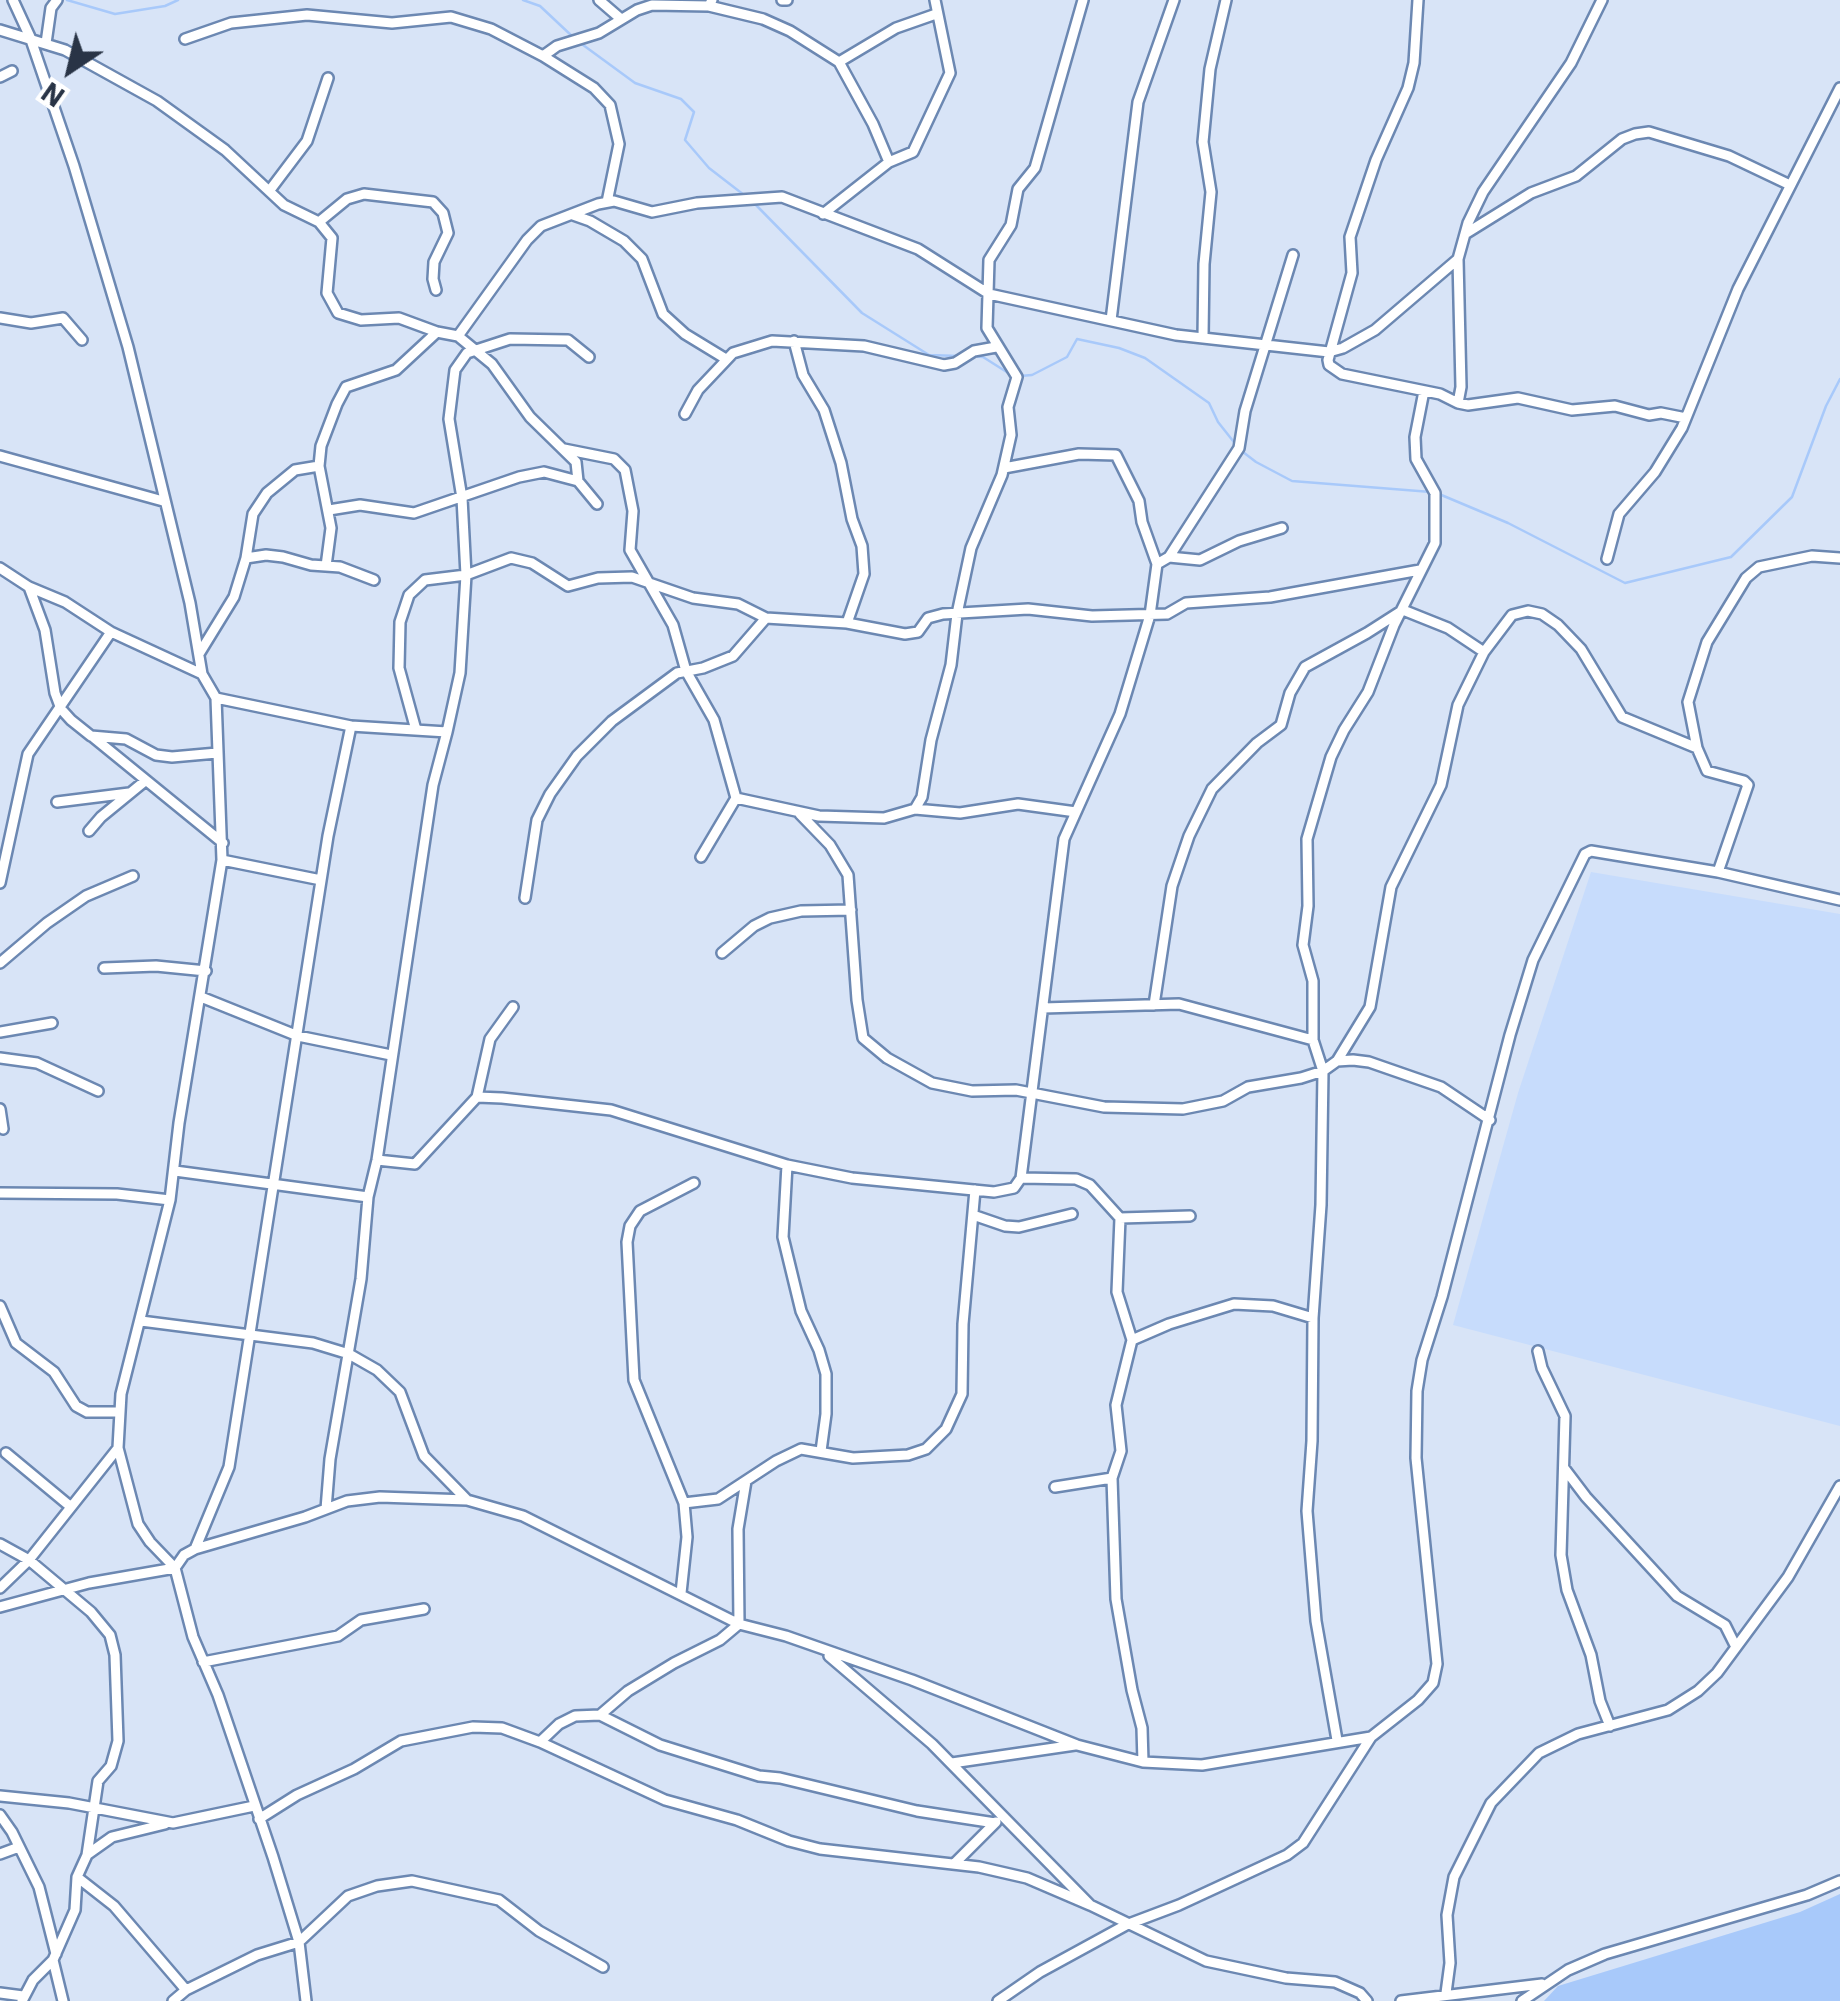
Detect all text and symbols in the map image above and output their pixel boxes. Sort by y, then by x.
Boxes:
north arrow [20,20,120,120]
text: N [34,74,71,116]

